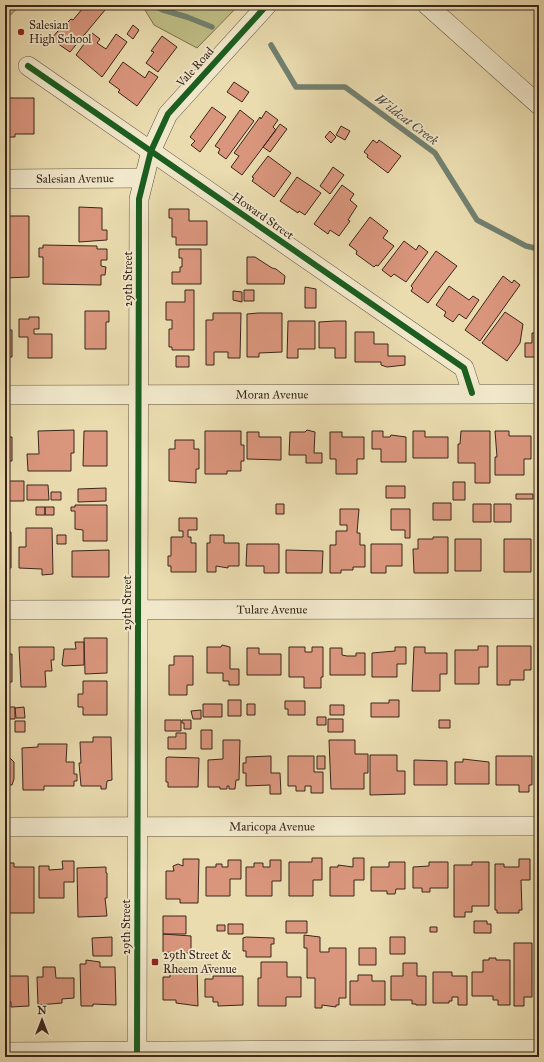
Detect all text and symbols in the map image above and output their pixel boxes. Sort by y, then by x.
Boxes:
place label: Salesian High School [29,18,92,47]
marker: Salesian High School [16,27,26,37]
street label: Vale Road [173,44,217,91]
water label: Wildcat Creek [372,91,441,149]
street label: Salesian Avenue [36,171,114,186]
street label: Howard Street [229,190,297,243]
street label: 29th Street [121,250,135,307]
street label: Moran Avenue [235,387,309,402]
street label: 29th Street [120,574,134,631]
street label: Tulare Avenue [237,602,307,617]
street label: Maricopa Avenue [229,819,315,834]
street label: 29th Street [119,898,133,955]
place label: 29th Street & Rheem Avenue [163,948,237,976]
marker: 29th Street & Rheem Avenue [150,957,160,967]
north arrow [22,1000,62,1040]
text: N [37,1004,47,1017]

